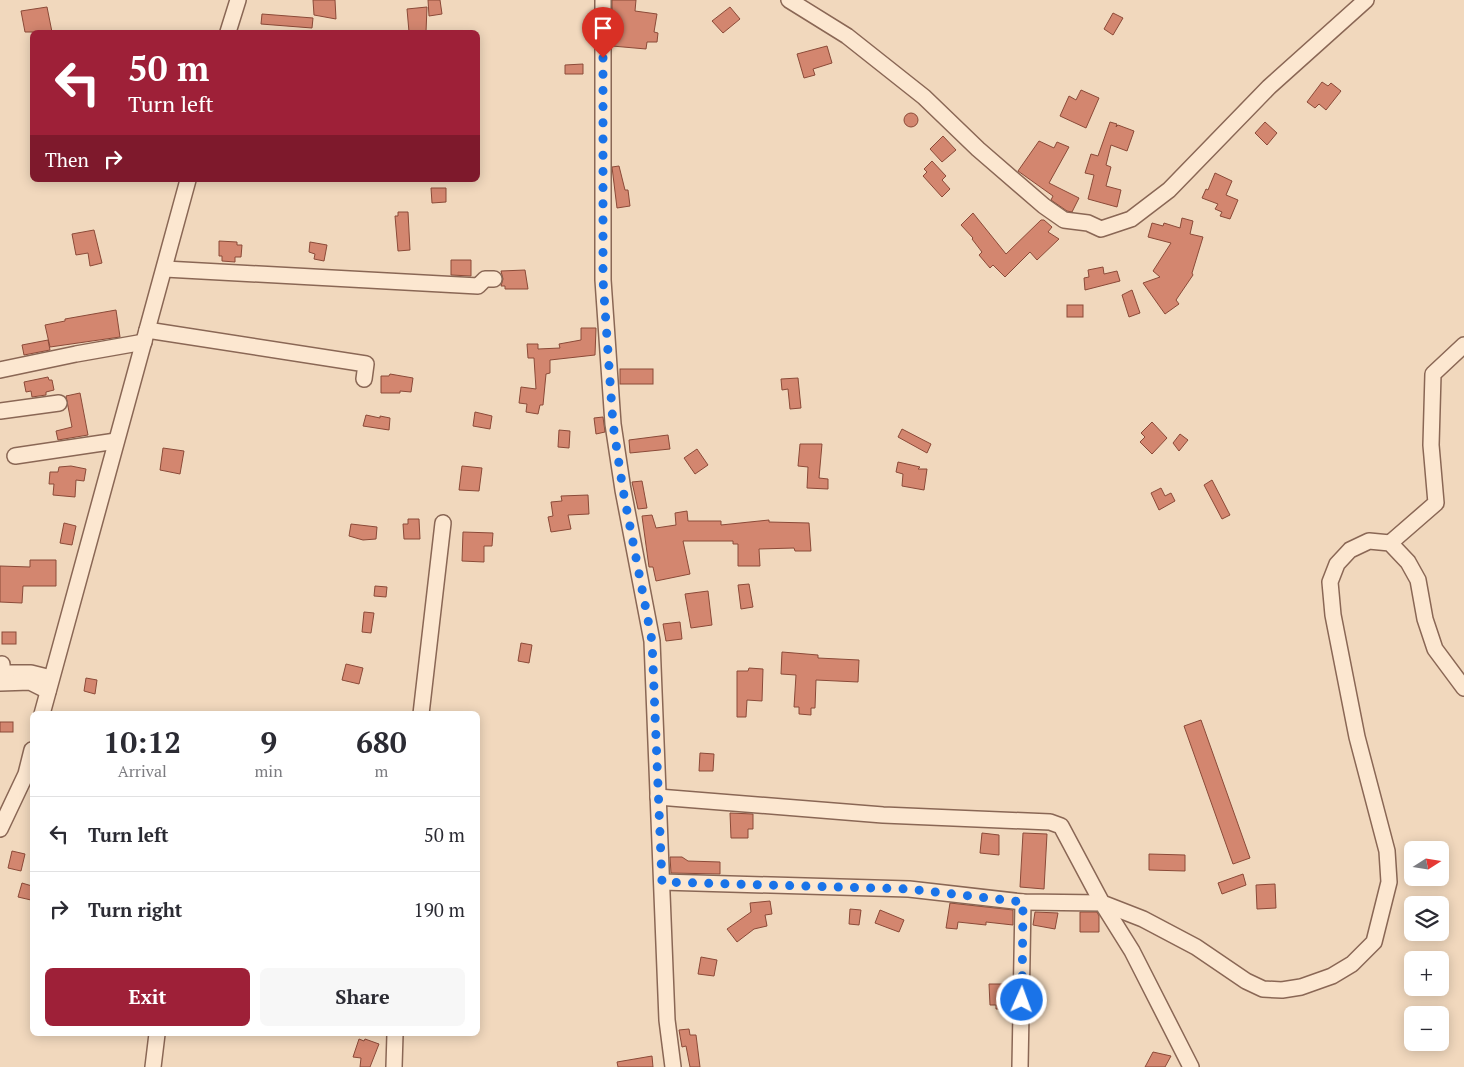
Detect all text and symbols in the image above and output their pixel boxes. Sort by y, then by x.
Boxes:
pin [582,7,624,58]
icon: arrive [589,14,617,42]
text: 50 m [128,45,209,91]
icon: left [45,50,110,115]
text: Turn left [128,89,214,118]
icon: right [99,145,127,173]
text: Then [45,147,89,172]
text: 10:12 [103,722,181,762]
text: 9 [260,722,277,762]
text: 680 [356,722,407,762]
text: Arrival [118,760,167,782]
text: min [255,760,283,782]
text: m [374,760,388,782]
icon: left [45,820,73,848]
text: Turn left [88,822,169,847]
text: 50 m [424,822,465,847]
north arrow [1404,841,1449,886]
map controls [1404,841,1449,1051]
icon: right [45,895,73,923]
button: layers [1404,896,1449,941]
text: Turn right [88,897,182,922]
text: 190 m [414,897,465,922]
button: + [1404,951,1449,996]
button: Exit [45,968,250,1026]
button: Share [260,968,465,1026]
position arrow [995,973,1047,1025]
button: − [1404,1006,1449,1051]

